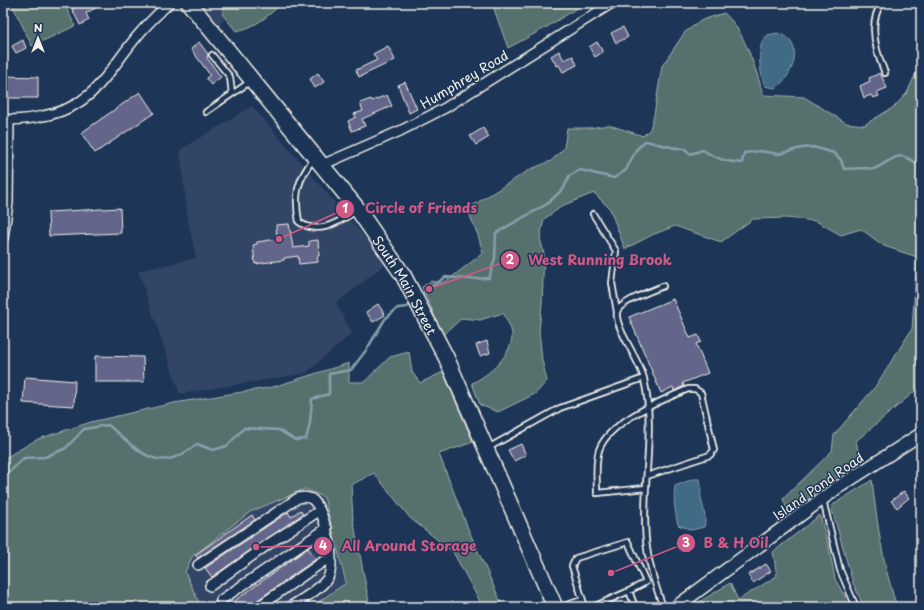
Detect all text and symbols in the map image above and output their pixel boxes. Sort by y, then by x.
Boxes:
north arrow [18,18,58,58]
text: N [34,19,43,36]
street label: Humphrey Road [416,45,512,113]
callout: Circle of Friends [335,196,486,222]
text: Circle of Friends [365,197,477,218]
text: 1 [342,199,348,217]
street label: South Main Street [369,231,442,338]
callout: West Running Brook [500,247,681,273]
text: West Running Brook [528,249,672,270]
text: 2 [506,250,515,268]
street label: Island Pond Road [769,448,867,524]
callout: B & H Oil [676,530,777,556]
text: B & H Oil [703,532,769,553]
callout: All Around Storage [313,533,484,559]
text: 3 [682,533,690,551]
text: All Around Storage [340,535,477,556]
text: 4 [319,536,327,554]

